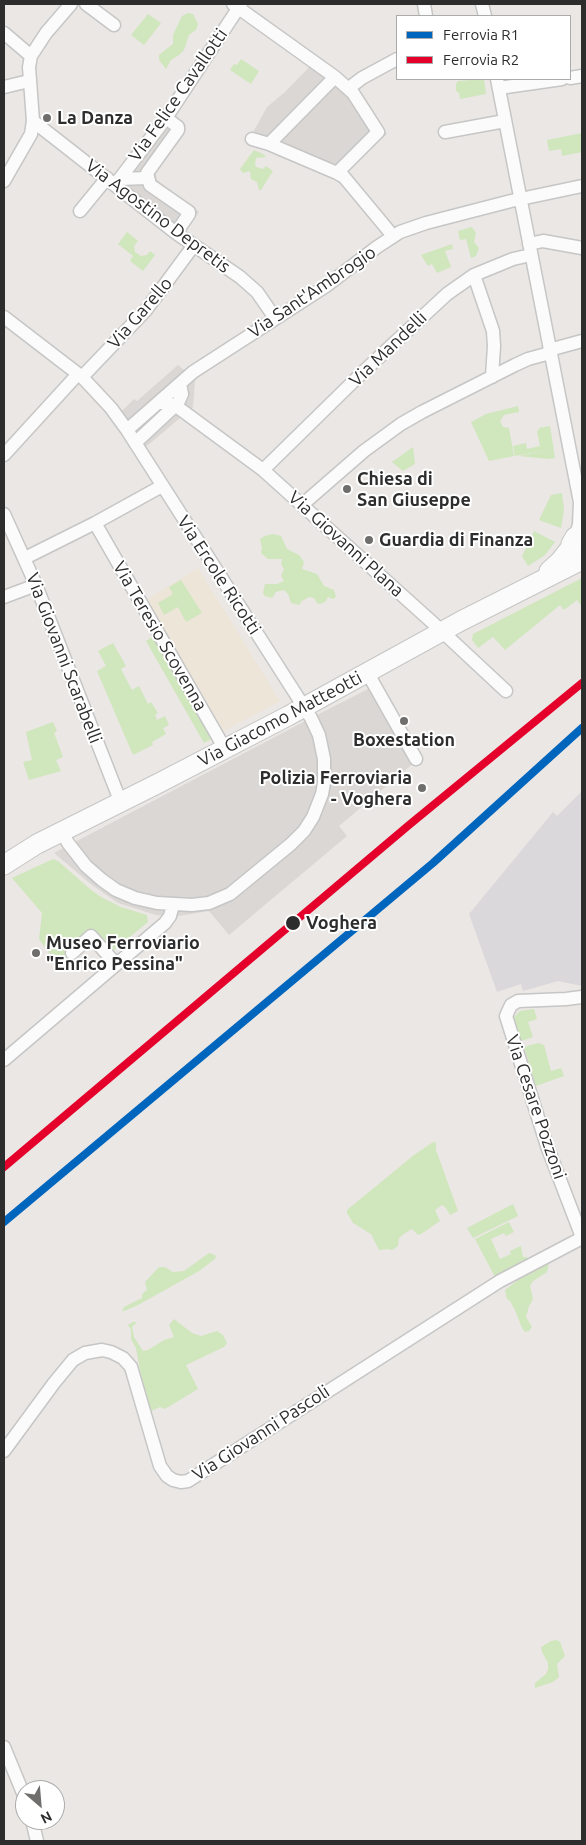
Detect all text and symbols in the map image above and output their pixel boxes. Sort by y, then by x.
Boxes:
legend [396,15,571,80]
street label: Via Felice Cavallotti [124,24,232,166]
text: Ferrovia R1 [443,26,519,43]
text: Ferrovia R2 [443,51,519,68]
place label: La Danza [57,107,133,129]
marker: La Danza [41,112,53,124]
street label: Via Agostino Depretis [81,155,235,277]
street label: Via Sant'Ambrogio [244,241,380,343]
street label: Via Garello [103,273,177,353]
street label: Via Mandelli [345,307,431,391]
place label: Chiesa di San Giuseppe [357,468,471,510]
marker: Chiesa di San Giuseppe [341,483,353,495]
street label: Via Giovanni Plana [284,486,408,602]
street label: Via Ercole Ricotti [173,512,265,638]
place label: Guardia di Finanza [379,529,533,551]
marker: Guardia di Finanza [363,534,375,546]
street label: Via Teresio Scovenna [108,557,212,715]
street label: Via Giovanni Scarabelli [21,570,107,746]
street label: Via Giacomo Matteotti [194,667,366,771]
marker: Boxestation [398,715,410,727]
place label: Boxestation [353,729,455,751]
place label: Polizia Ferroviaria - Voghera [259,767,412,810]
marker: Polizia Ferroviaria - Voghera [416,782,428,794]
place label: Voghera [306,912,377,934]
marker: Voghera [284,914,302,932]
place label: Museo Ferroviario "Enrico Pessina" [46,932,200,974]
marker: Museo Ferroviario "Enrico Pessina" [30,947,42,959]
street label: Via Cesare Pozzoni [501,1032,571,1182]
street label: Via Giovanni Pascoli [188,1381,334,1485]
north arrow [15,1780,65,1830]
text: N [38,1808,55,1827]

